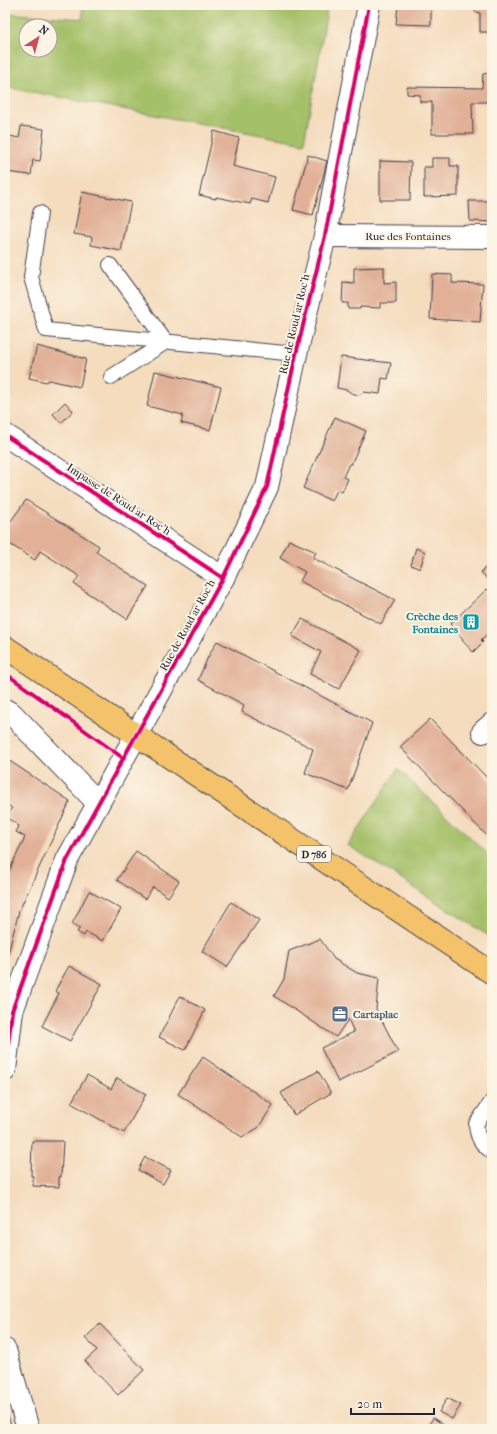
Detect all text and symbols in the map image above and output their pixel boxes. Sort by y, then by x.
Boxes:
north arrow [18,18,58,58]
text: N [36,23,51,38]
street label: Rue des Fontaines [365,230,451,243]
street label: Rue de Roud ar Roc'h [277,272,313,376]
street label: Impasse de Roud ar Roc'h [64,461,174,538]
street label: Rue de Roud ar Roc'h [157,577,218,673]
place label: Crèche des Fontaines [406,610,458,636]
building icon: Crèche des Fontaines [461,612,481,632]
road number: D 786 [297,846,331,862]
office icon: Cartaplac [330,1004,350,1024]
place label: Cartaplac [353,1008,398,1021]
scale bar [351,1390,434,1416]
text: 20 m [357,1397,382,1411]

